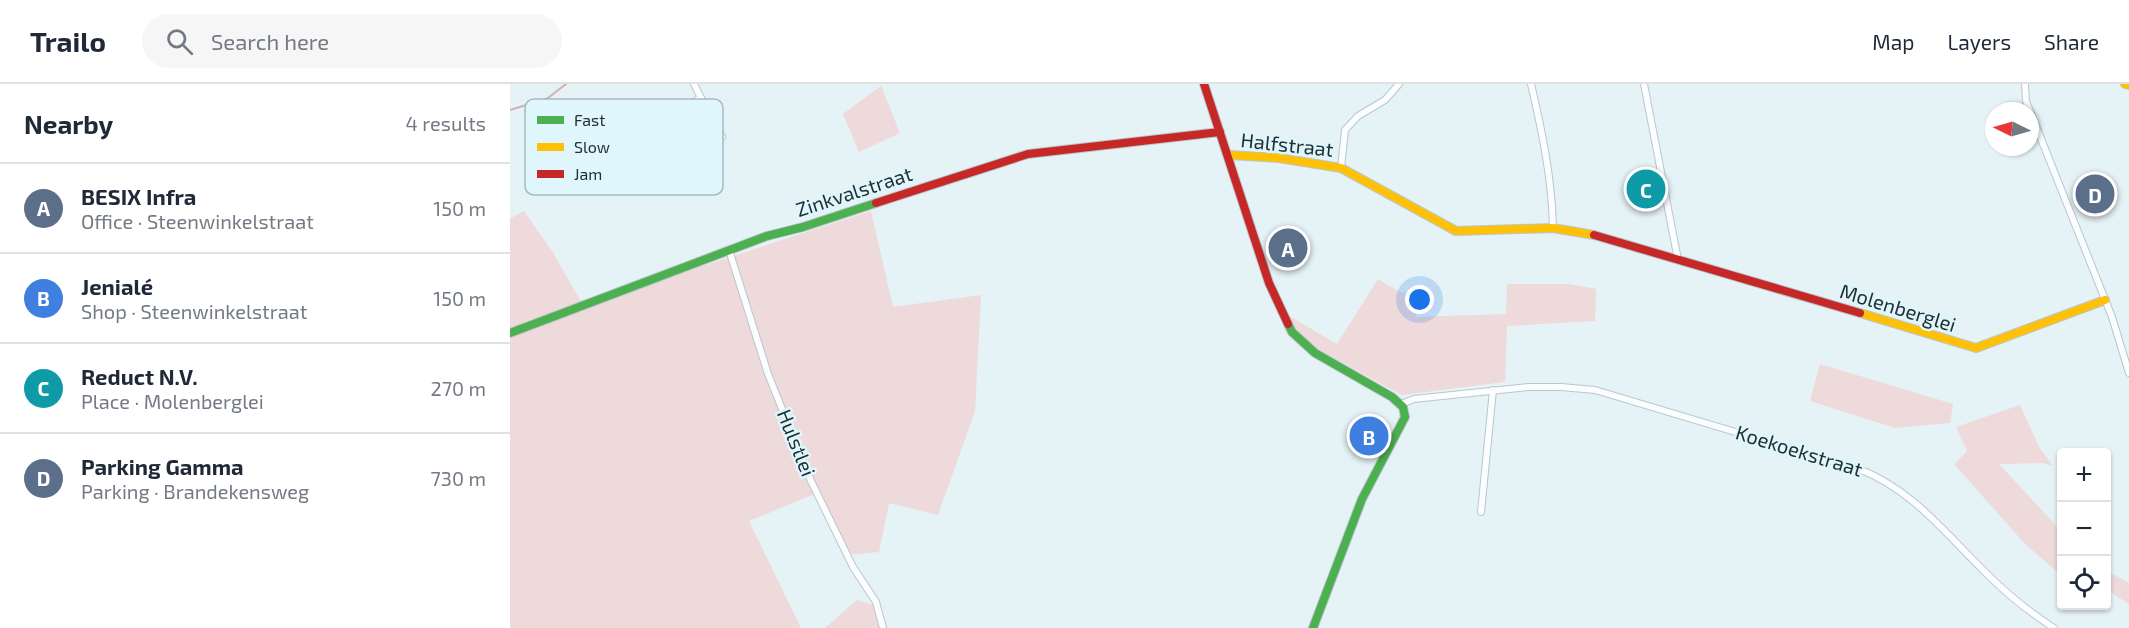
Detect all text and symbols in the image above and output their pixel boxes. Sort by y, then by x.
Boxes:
search box [142,14,562,68]
text: Trailo [30,24,106,58]
icon: search [163,25,196,58]
text: Search here [211,28,329,54]
text: Map [1872,29,1914,54]
text: Layers [1947,29,2011,54]
text: Share [2044,29,2099,54]
legend [525,99,723,195]
north arrow [1985,102,2039,156]
text: Nearby [24,108,113,139]
text: Fast [574,110,605,129]
text: 4 results [406,111,486,135]
street label: Halfstraat [1240,127,1335,161]
text: Slow [574,137,610,156]
street label: Zinkvalstraat [792,161,915,221]
text: Jam [574,164,602,183]
pin: C [1626,166,1666,212]
pin: D [2076,172,2114,216]
text: BESIX Infra [81,183,196,209]
text: A [37,196,50,220]
text: 150 m [433,196,486,220]
text: Office · Steenwinkelstraat [81,209,314,233]
pin: A [1268,226,1308,270]
text: Jenialé [81,273,153,299]
street label: Molenberglei [1837,278,1959,336]
your location [1405,285,1434,314]
text: B [37,286,50,310]
text: 150 m [433,286,486,310]
text: Shop · Steenwinkelstraat [81,299,307,323]
text: Reduct N.V. [81,363,198,389]
text: C [38,376,49,400]
text: 270 m [430,376,486,400]
text: Place · Molenberglei [81,389,264,413]
street label: Hulstlei [773,406,821,480]
pin: B [1350,414,1388,458]
street label: Koekoekstraat [1733,419,1866,481]
map controls [2057,448,2111,610]
button: + [2057,448,2111,502]
text: Parking Gamma [81,453,244,479]
text: D [37,466,50,490]
text: 730 m [431,466,486,490]
text: Parking · Brandekensweg [81,479,309,503]
button: − [2057,502,2111,556]
button: locate [2057,556,2111,610]

